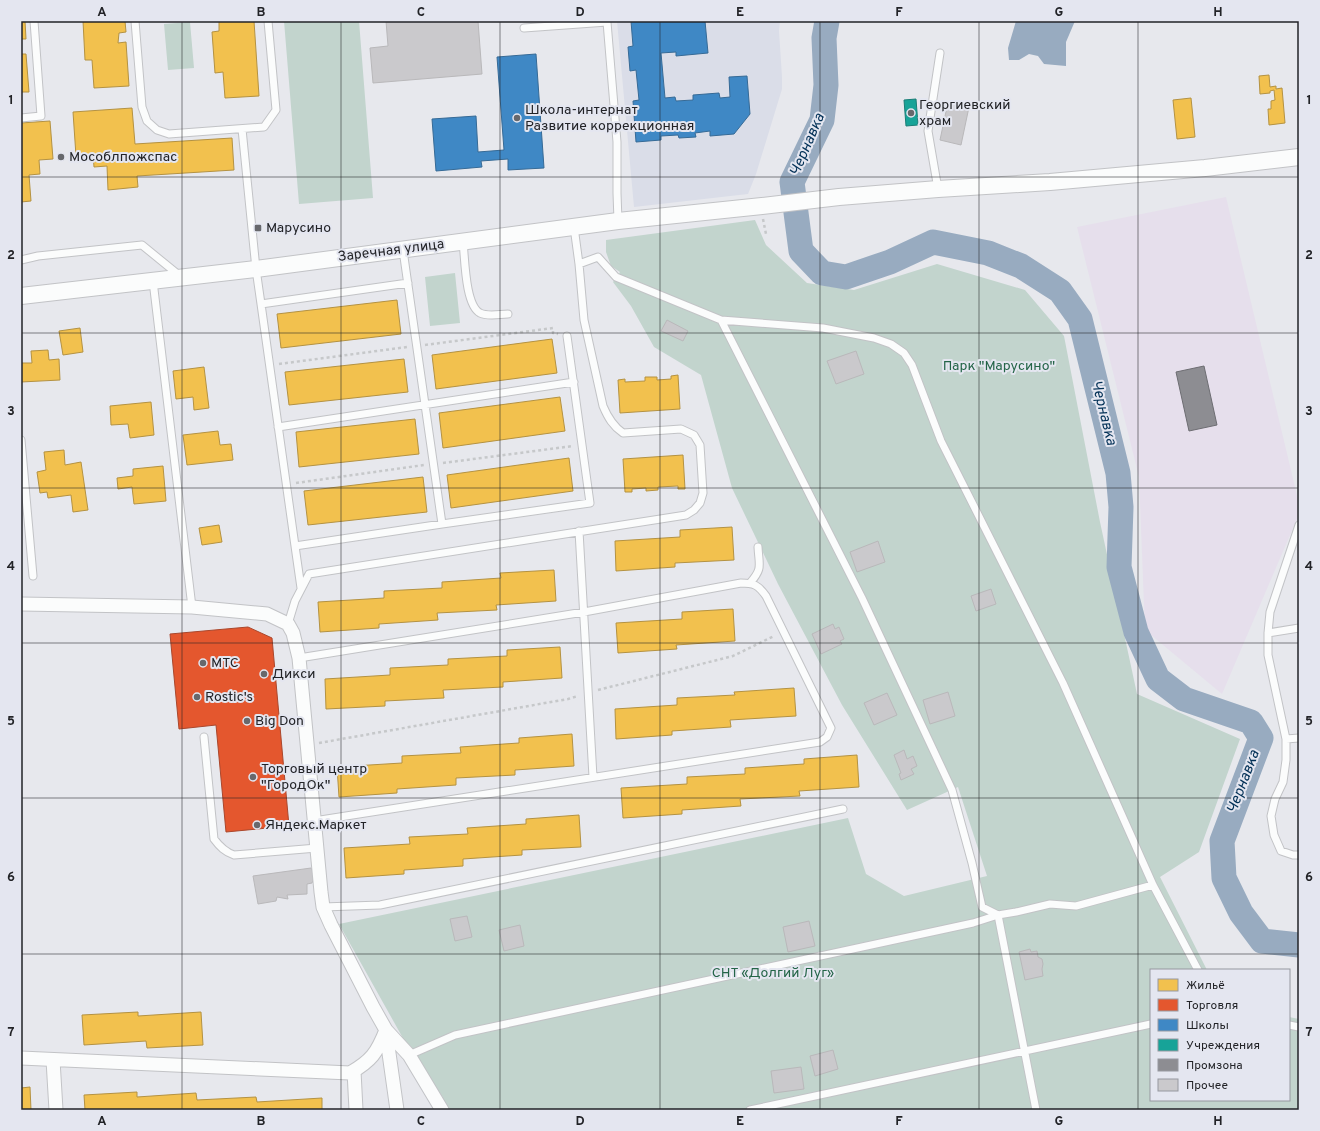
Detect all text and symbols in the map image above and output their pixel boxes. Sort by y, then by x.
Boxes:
text: A [97,5,107,21]
text: B [257,5,266,21]
text: C [417,5,425,21]
text: D [575,5,585,21]
text: E [736,5,744,21]
text: F [895,5,903,21]
text: G [1055,5,1064,21]
text: H [1213,5,1223,21]
text: 1 [8,93,14,109]
text: 1 [1306,93,1312,109]
place label: Георгиевский храм [919,97,1011,130]
place label: Школа-интернат Развитие коррекционная [525,102,694,135]
marker: Георгиевский храм [906,108,916,118]
water label: Чернавка [786,111,830,179]
marker: Школа-интернат Развитие коррекционная [512,113,522,123]
place label: Мособлпожспас [69,149,177,166]
marker: Мособлпожспас [56,152,66,162]
place label: Марусино [266,220,331,237]
marker: Марусино [253,223,263,233]
street label: Заречная улица [337,236,445,266]
text: 2 [7,248,15,264]
text: 2 [1305,248,1313,264]
park label: Парк "Марусино" [943,358,1055,375]
water label: Чернавка [1086,379,1120,448]
text: 3 [7,404,15,420]
text: 3 [1305,404,1313,420]
text: 4 [7,559,15,575]
text: 4 [1305,559,1313,575]
place label: МТС [211,655,239,672]
marker: МТС [198,658,208,668]
place label: Дикси [272,666,316,683]
marker: Дикси [259,669,269,679]
place label: Rostic's [205,689,253,706]
marker: Rostic's [192,692,202,702]
place label: Big Don [255,713,304,730]
text: 5 [7,714,15,730]
text: 5 [1305,714,1313,730]
marker: Big Don [242,716,252,726]
water label: Чернавка [1223,747,1265,816]
place label: Торговый центр "ГородОк" [261,761,367,794]
marker: Торговый центр "ГородОк" [248,772,258,782]
place label: Яндекс.Маркет [265,817,367,834]
marker: Яндекс.Маркет [252,820,262,830]
text: 6 [7,870,15,886]
text: 6 [1305,870,1313,886]
park label: СНТ «Долгий Луг» [712,965,834,982]
legend [1150,969,1290,1101]
text: Жильё [1186,978,1225,994]
text: Торговля [1186,998,1238,1014]
text: Школы [1186,1018,1229,1034]
text: 7 [8,1025,15,1041]
text: 7 [1306,1025,1313,1041]
text: Учреждения [1186,1038,1260,1054]
text: Промзона [1186,1058,1243,1074]
text: Прочее [1186,1078,1228,1094]
text: A [97,1114,107,1130]
text: B [257,1114,266,1130]
text: C [417,1114,425,1130]
text: D [575,1114,585,1130]
text: E [736,1114,744,1130]
text: F [895,1114,903,1130]
text: G [1055,1114,1064,1130]
text: H [1213,1114,1223,1130]

